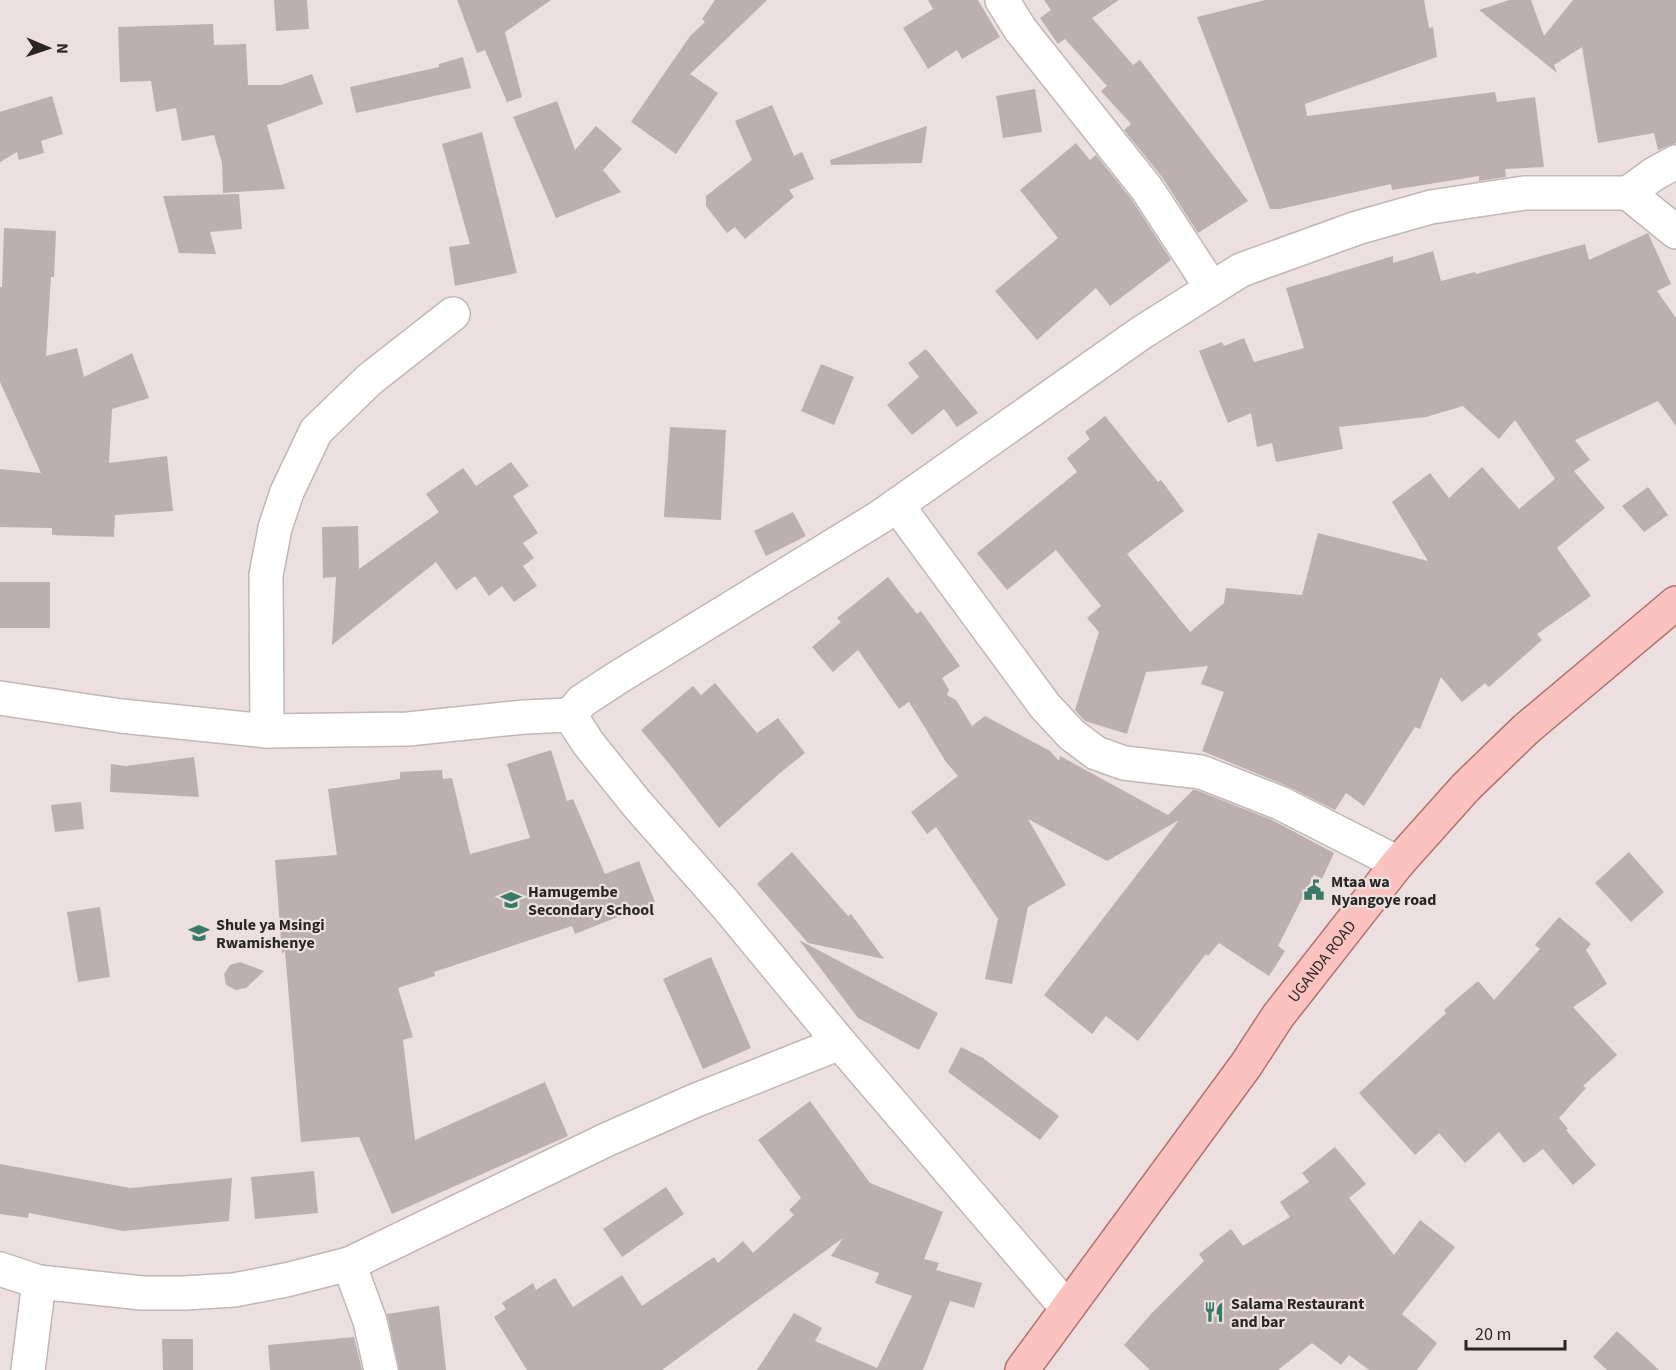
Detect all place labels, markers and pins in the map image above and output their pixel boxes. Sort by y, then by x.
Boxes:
place label: Mtaa wa Nyangoye road [1331,871,1436,911]
public building icon: Mtaa wa Nyangoye road [1302,878,1326,902]
place label: Hamugembe Secondary School [528,881,654,921]
school or university icon: Hamugembe Secondary School [499,888,523,912]
place label: Shule ya Msingi Rwamishenye [216,914,325,954]
school or university icon: Shule ya Msingi Rwamishenye [187,921,211,945]
place label: Salama Restaurant and bar [1231,1293,1364,1333]
restaurant icon: Salama Restaurant and bar [1202,1300,1226,1324]

